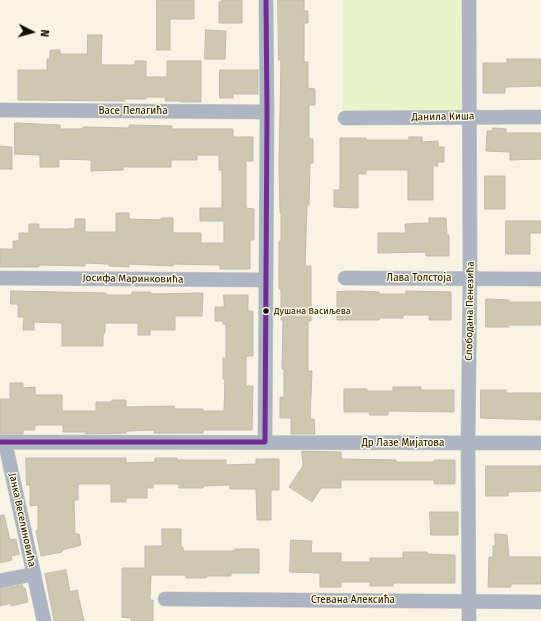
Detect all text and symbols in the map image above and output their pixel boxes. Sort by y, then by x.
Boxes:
north arrow [12,12,52,52]
text: N [38,29,51,38]
street label: Васе Пелагића [98,105,168,117]
street label: Данила Киша [412,110,474,124]
street label: Слободана Пенезића [463,261,477,361]
street label: Јосифа Маринковића [82,272,184,286]
street label: Лава Толстоја [387,272,451,284]
marker: Душана Васиљева [261,306,271,316]
place label: Душана Васиљева [274,306,351,316]
street label: Др Лазе Мијатова [362,437,444,449]
street label: Јанка Веселиновића [6,472,38,568]
street label: Стевана Алексића [311,594,395,606]

